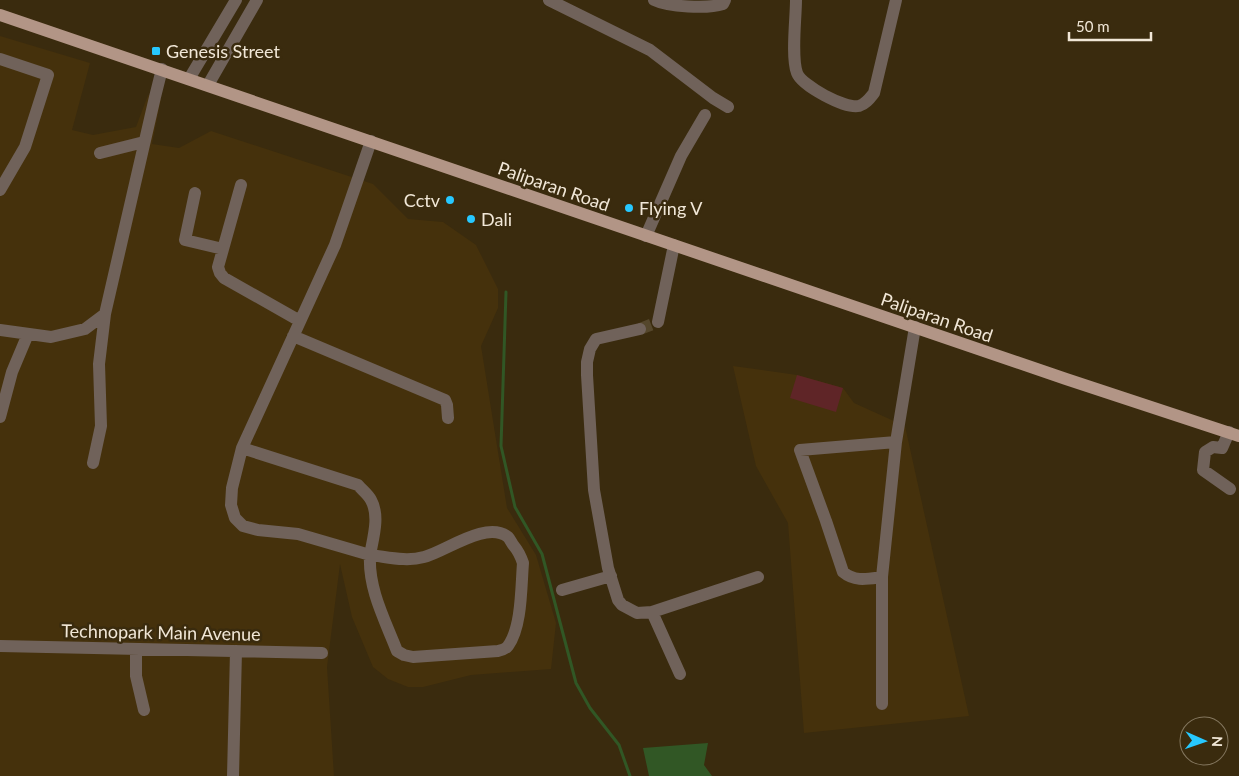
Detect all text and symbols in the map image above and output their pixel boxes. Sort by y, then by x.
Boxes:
scale bar [1069,10,1152,42]
text: 50 m [1076,17,1110,35]
place label: Genesis Street [166,40,281,62]
marker: Genesis Street [150,45,162,57]
street label: Paliparan Road [495,157,613,215]
place label: Cctv [404,189,441,211]
marker: Cctv [444,194,456,206]
place label: Flying V [639,197,703,219]
marker: Flying V [623,202,635,214]
place label: Dali [481,208,512,230]
marker: Dali [465,213,477,225]
street label: Paliparan Road [878,288,996,346]
street label: Technopark Main Avenue [61,619,261,645]
north arrow [1179,716,1229,766]
text: N [1209,736,1226,747]

